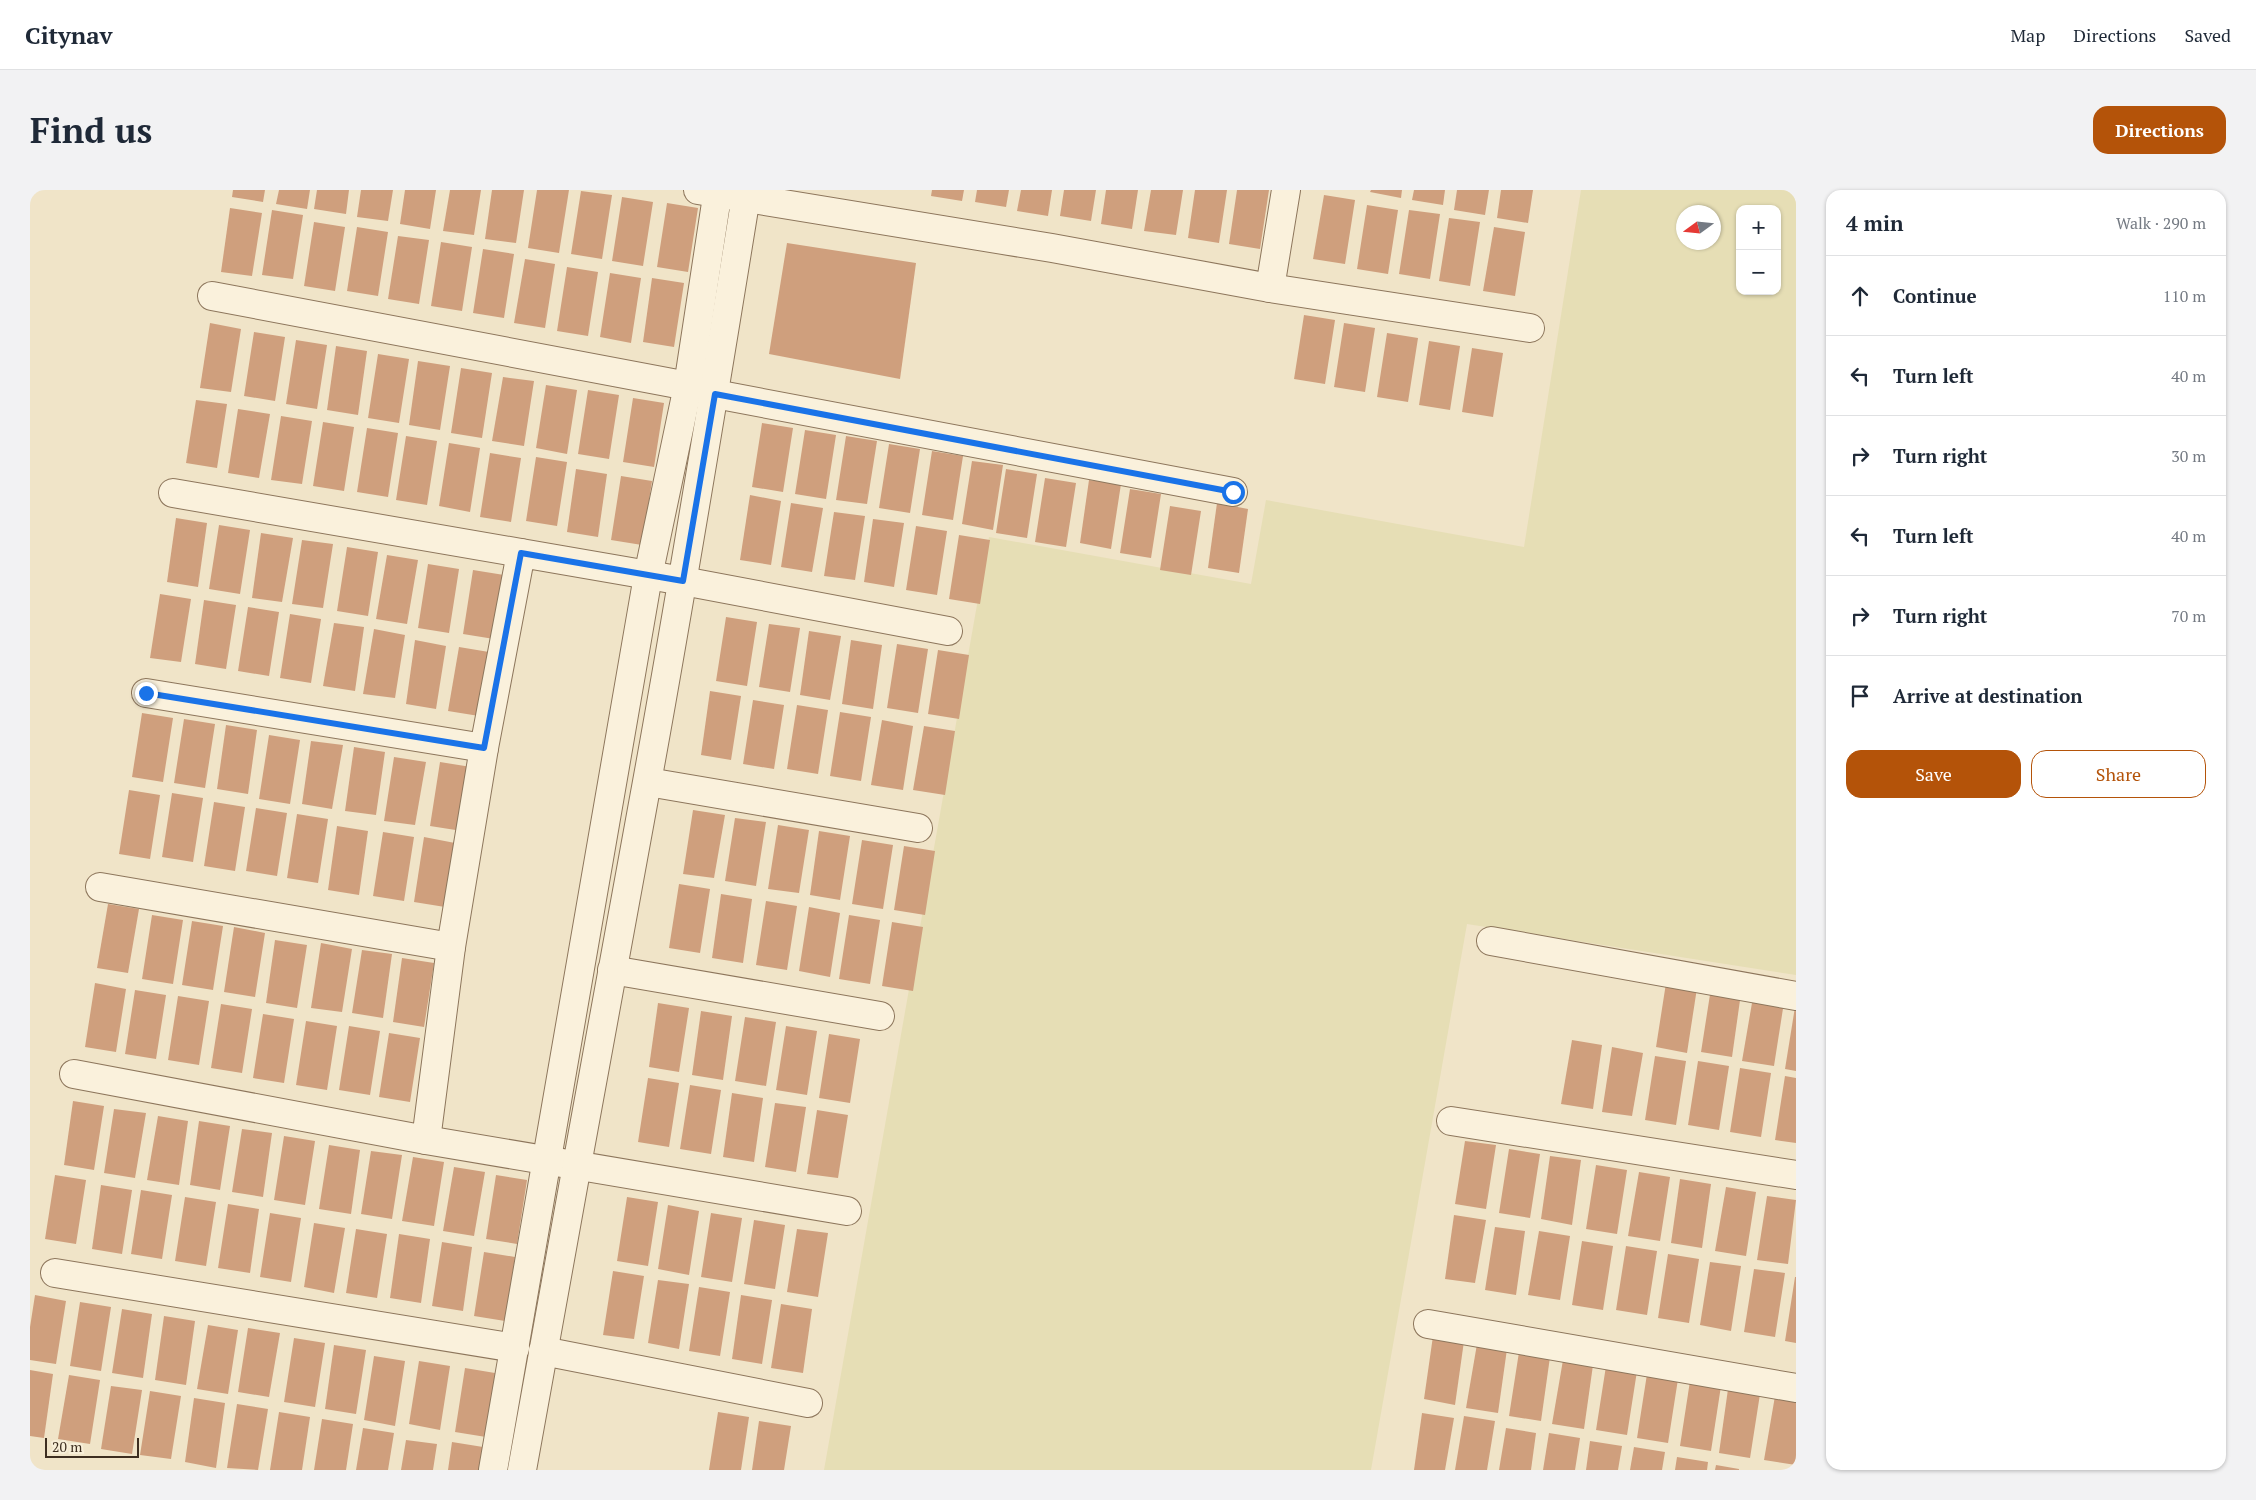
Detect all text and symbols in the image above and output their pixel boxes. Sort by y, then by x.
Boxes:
text: Citynav [25,19,112,51]
text: Map [2010,23,2045,47]
text: Directions [2073,23,2156,47]
text: Saved [2184,23,2231,47]
button: Directions [2093,106,2226,154]
text: Find us [30,107,152,153]
north arrow [1676,205,1721,250]
map controls [1736,205,1781,295]
button: + [1736,205,1781,250]
text: 4 min [1846,209,1903,237]
text: Walk · 290 m [2116,212,2206,234]
button: − [1736,250,1781,295]
icon: ahead [1846,282,1874,310]
text: Continue [1893,283,1977,308]
text: 110 m [2163,285,2206,307]
icon: left [1846,362,1874,390]
text: Turn left [1893,363,1974,388]
text: 40 m [2171,365,2206,387]
icon: right [1846,442,1874,470]
text: Turn right [1893,443,1987,468]
text: 30 m [2171,445,2206,467]
route start [1222,481,1245,504]
icon: left [1846,522,1874,550]
text: Turn left [1893,523,1974,548]
text: 40 m [2171,525,2206,547]
icon: right [1846,602,1874,630]
text: Turn right [1893,603,1987,628]
text: 70 m [2171,605,2206,627]
route end [135,682,158,705]
icon: arrive [1846,682,1874,710]
text: Arrive at destination [1893,683,2082,708]
button: Save [1846,750,2021,798]
button: Share [2031,750,2206,798]
scale bar [45,1435,139,1458]
text: 20 m [52,1437,82,1456]

